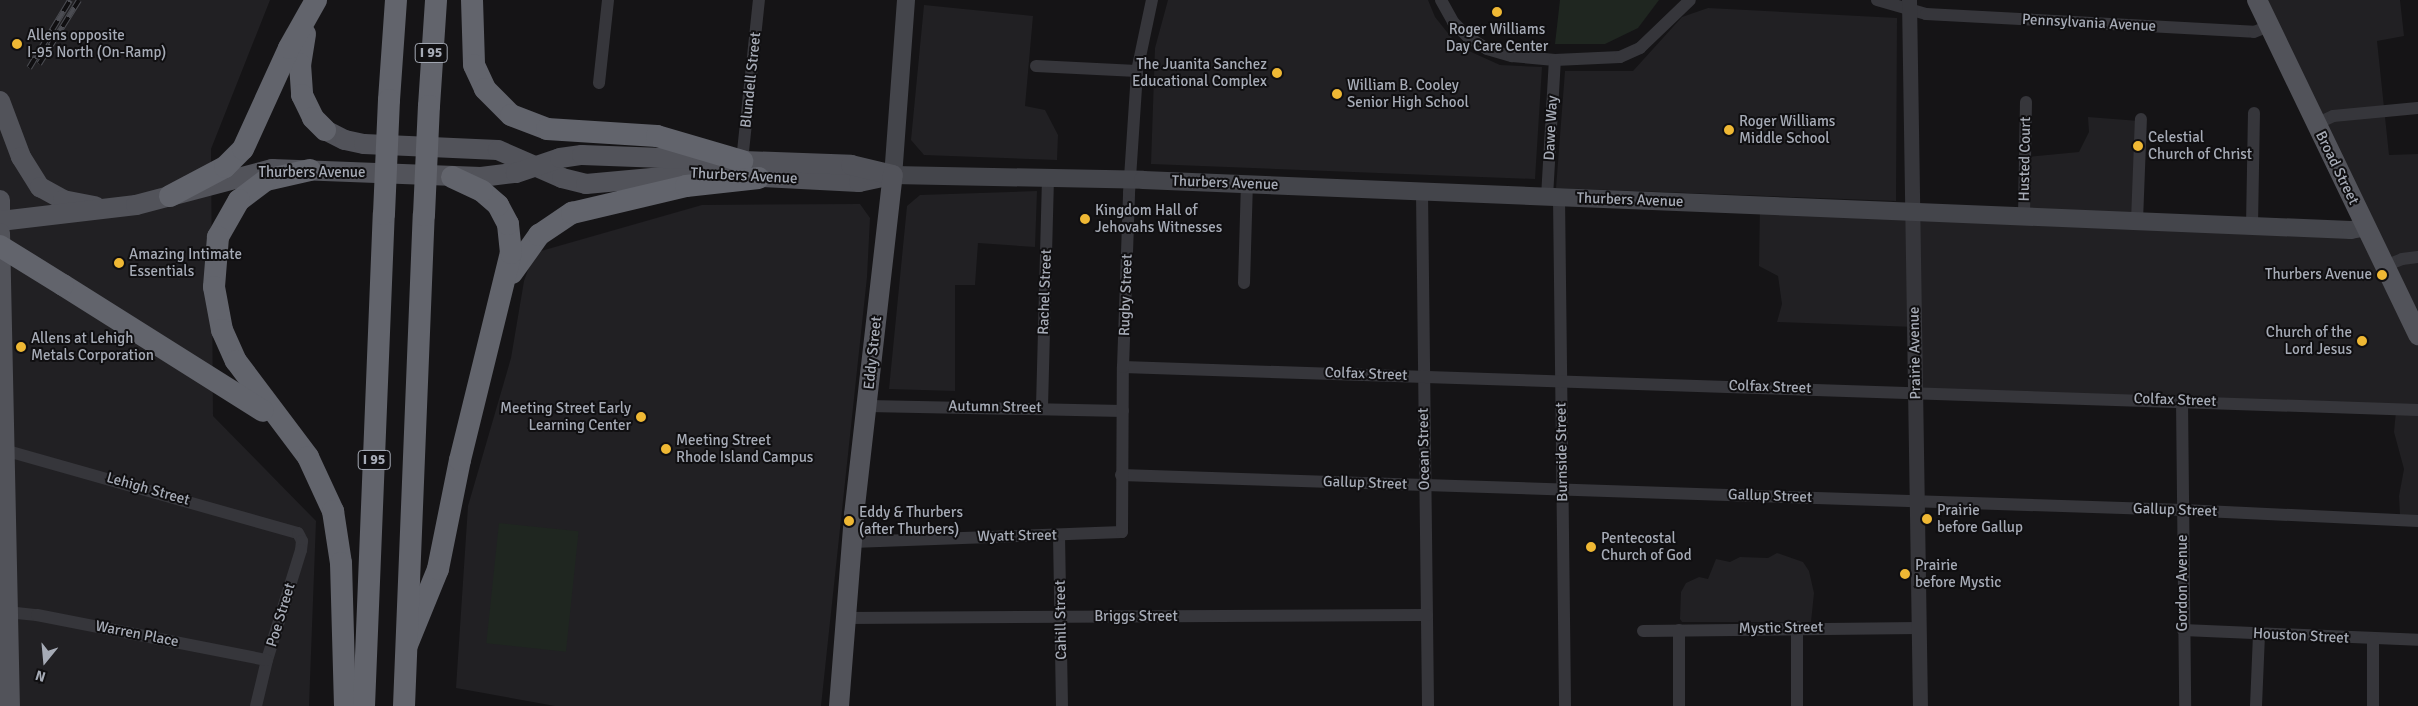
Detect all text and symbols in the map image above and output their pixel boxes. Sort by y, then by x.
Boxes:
marker: Roger Williams Day Care Center [1491,6,1503,18]
street label: Pennsylvania Avenue [2021,10,2157,36]
place label: Roger Williams Day Care Center [1446,20,1548,55]
place label: Allens opposite I-95 North (On-Ramp) [27,26,166,61]
street label: Blundell Street [737,31,765,129]
marker: Allens opposite I-95 North (On-Ramp) [11,38,23,50]
road number: I 95 [414,42,448,64]
place label: The Juanita Sanchez Educational Complex [1132,55,1267,90]
marker: The Juanita Sanchez Educational Complex [1271,67,1283,79]
place label: William B. Cooley Senior High School [1347,76,1469,111]
marker: William B. Cooley Senior High School [1331,88,1343,100]
street label: Dawe Way [1540,95,1562,161]
place label: Roger Williams Middle School [1739,112,1835,147]
street label: Husted Court [2015,116,2035,202]
marker: Roger Williams Middle School [1723,124,1735,136]
place label: Celestial Church of Christ [2148,128,2252,163]
street label: Broad Street [2311,128,2363,208]
marker: Celestial Church of Christ [2132,140,2144,152]
street label: Thurbers Avenue [259,164,365,182]
street label: Thurbers Avenue [690,164,798,188]
street label: Thurbers Avenue [1171,172,1279,194]
street label: Thurbers Avenue [1576,189,1684,211]
place label: Kingdom Hall of Jehovahs Witnesses [1095,201,1222,236]
marker: Kingdom Hall of Jehovahs Witnesses [1079,213,1091,225]
place label: Amazing Intimate Essentials [129,245,242,280]
street label: Rachel Street [1035,249,1055,335]
street label: Rugby Street [1116,254,1136,336]
marker: Amazing Intimate Essentials [113,257,125,269]
place label: Thurbers Avenue [2265,266,2372,284]
marker: Thurbers Avenue [2376,269,2388,281]
street label: Prairie Avenue [1905,306,1925,400]
street label: Eddy Street [860,315,886,391]
place label: Church of the Lord Jesus [2266,323,2352,358]
place label: Allens at Lehigh Metals Corporation [31,329,154,364]
marker: Church of the Lord Jesus [2356,335,2368,347]
marker: Allens at Lehigh Metals Corporation [15,341,27,353]
street label: Colfax Street [1324,364,1408,384]
street label: Colfax Street [1728,377,1812,397]
street label: Colfax Street [2133,390,2217,410]
street label: Autumn Street [948,397,1042,417]
place label: Meeting Street Early Learning Center [500,399,631,434]
street label: Burnside Street [1552,402,1572,502]
street label: Ocean Street [1414,408,1434,490]
marker: Meeting Street Early Learning Center [635,411,647,423]
place label: Meeting Street Rhode Island Campus [676,431,813,466]
marker: Meeting Street Rhode Island Campus [660,443,672,455]
road number: I 95 [356,448,392,472]
street label: Lehigh Street [104,469,192,509]
street label: Gallup Street [1323,473,1407,493]
street label: Gallup Street [1728,486,1812,506]
street label: Gallup Street [2133,500,2217,520]
place label: Prairie before Gallup [1937,501,2023,536]
place label: Eddy & Thurbers (after Thurbers) [859,503,963,538]
marker: Prairie before Gallup [1921,513,1933,525]
marker: Eddy & Thurbers (after Thurbers) [843,515,855,527]
street label: Wyatt Street [977,526,1057,546]
place label: Pentecostal Church of God [1601,529,1692,564]
street label: Gordon Avenue [2174,535,2192,631]
marker: Pentecostal Church of God [1585,541,1597,553]
place label: Prairie before Mystic [1915,556,2001,591]
marker: Prairie before Mystic [1899,568,1911,580]
street label: Cahill Street [1051,580,1071,660]
street label: Poe Street [263,581,299,649]
street label: Briggs Street [1094,608,1178,626]
street label: Warren Place [94,617,180,651]
street label: Mystic Street [1739,618,1823,638]
street label: Houston Street [2253,624,2349,648]
north arrow [20,636,70,686]
text: N [33,666,48,685]

